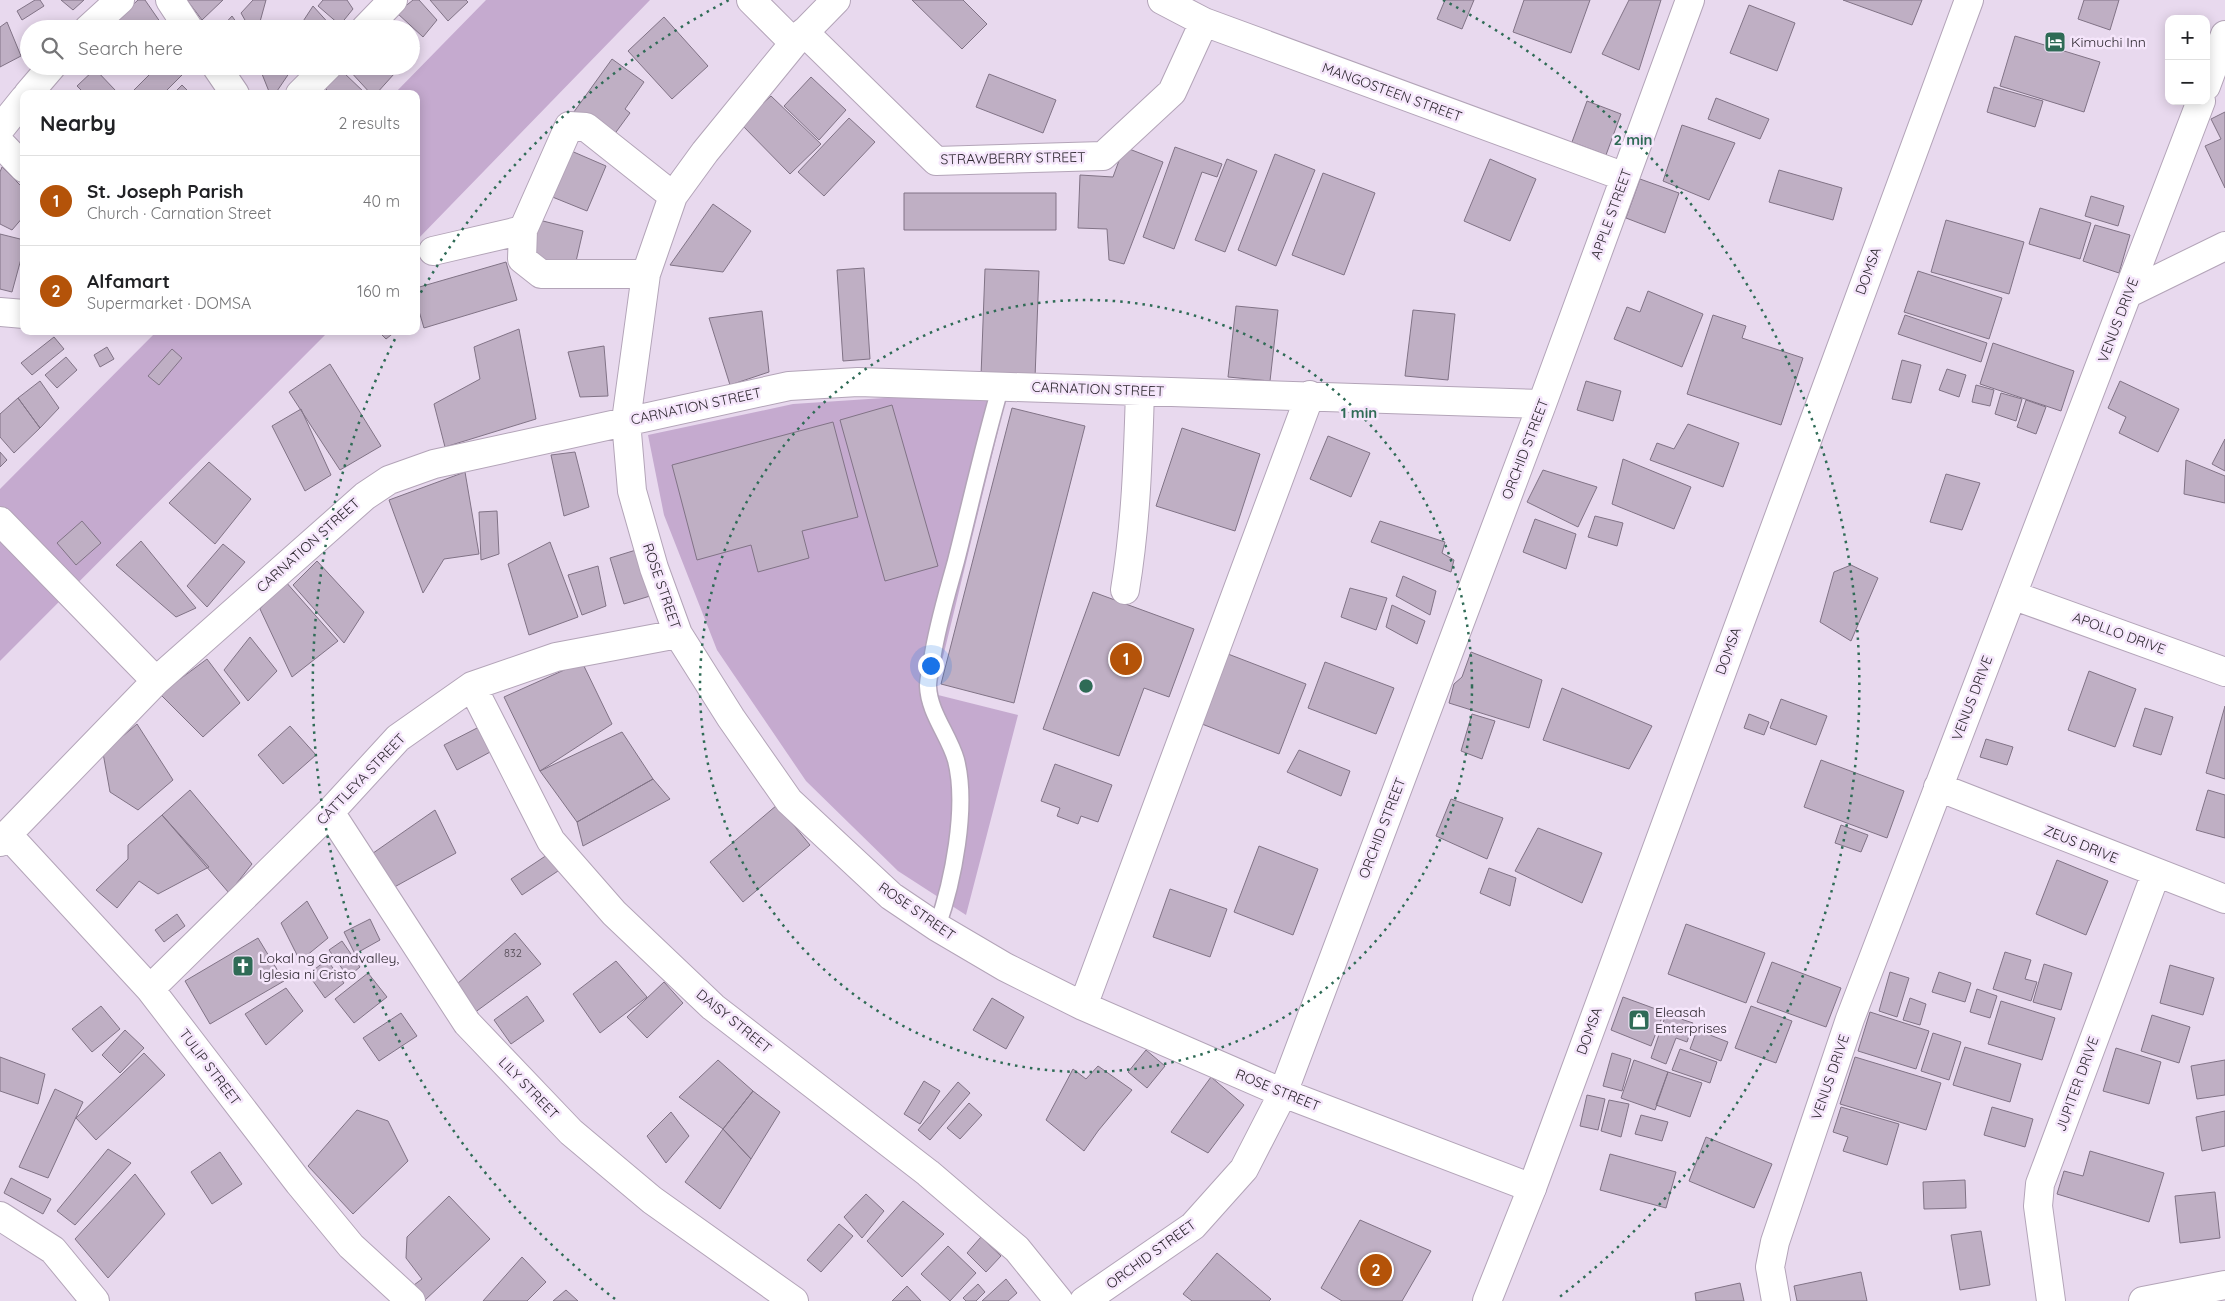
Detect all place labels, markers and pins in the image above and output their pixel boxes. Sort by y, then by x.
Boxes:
hotel icon: Kimuchi Inn [2043,30,2067,54]
place label: Kimuchi Inn [2071,33,2146,51]
pin: 1 [1110,640,1142,678]
centre of rings [1077,677,1095,695]
place label: Lokal ng Grandvalley, Iglesia ni Cristo [259,949,399,983]
church icon: Lokal ng Grandvalley, Iglesia ni Cristo [231,954,255,978]
place label: Eleasah Enterprises [1655,1003,1727,1037]
shop icon: Eleasah Enterprises [1627,1008,1651,1032]
pin: 2 [1360,1251,1392,1289]

